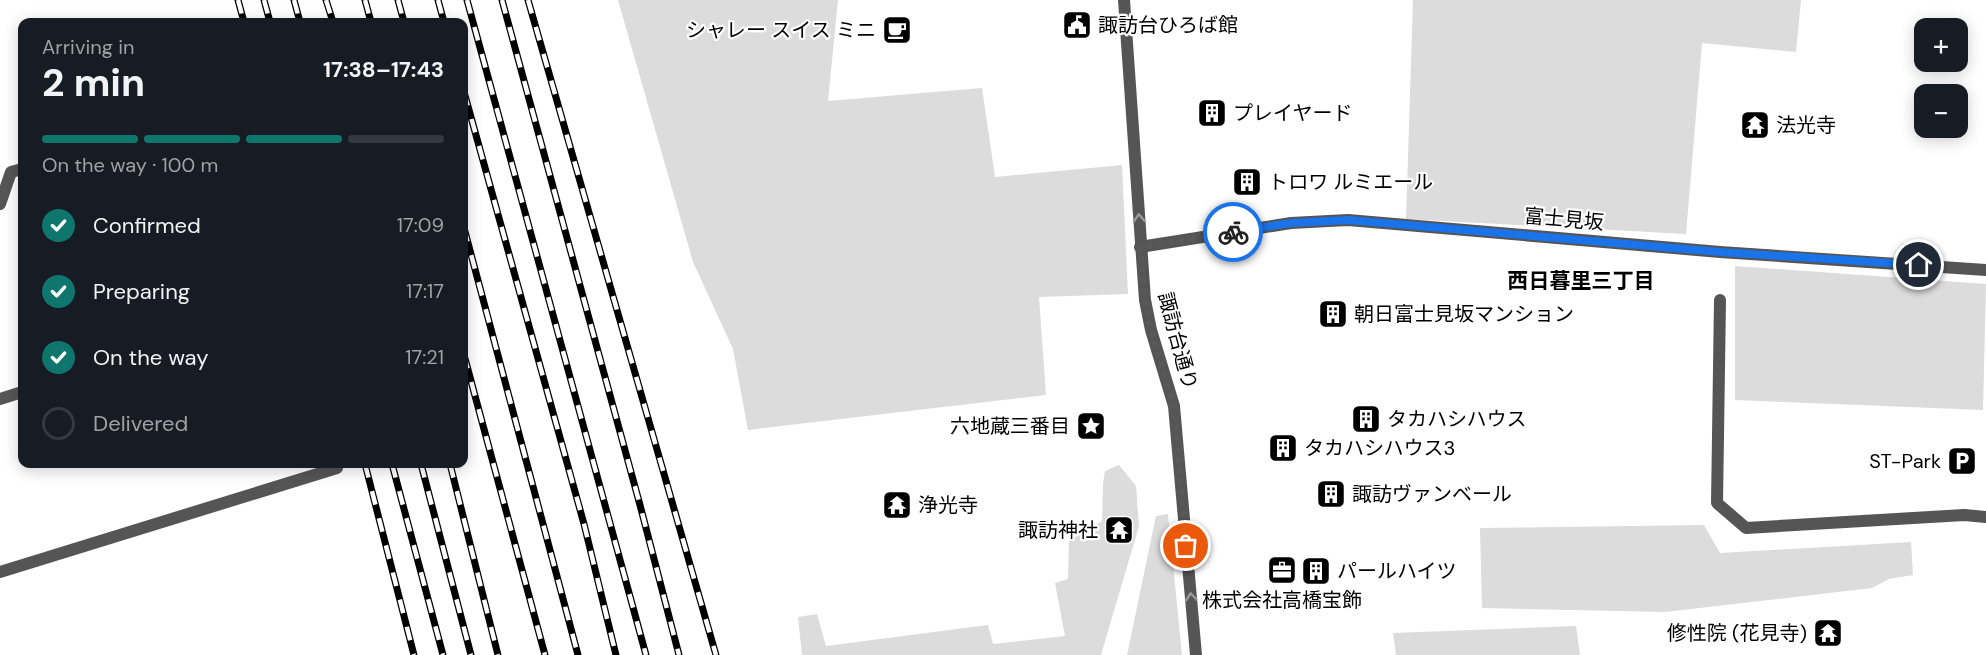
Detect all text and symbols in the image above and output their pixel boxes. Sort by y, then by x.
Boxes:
public building icon: 諏訪台ひろば館 [1061,9,1093,41]
place label: 諏訪台ひろば館 [1098,12,1238,38]
cafe icon: シャレー スイス ミニ [881,14,913,46]
place label: シャレー スイス ミニ [686,17,876,43]
map controls [1914,18,1968,138]
button: + [1914,18,1968,72]
text: Arriving in [42,34,134,60]
text: 17:38–17:43 [323,55,444,84]
text: 2 min [42,57,145,108]
button: − [1914,84,1968,138]
building icon: プレイヤード [1196,97,1228,129]
place label: プレイヤード [1233,100,1352,126]
temple icon: 法光寺 [1739,109,1771,141]
place label: 法光寺 [1776,112,1836,138]
text: On the way · 100 m [42,152,218,178]
building icon: トロワ ルミエール [1231,166,1263,198]
place label: トロワ ルミエール [1268,169,1433,195]
courier [1203,202,1263,262]
street label: 富士見坂 [1523,203,1605,235]
icon: check [42,209,75,242]
text: Confirmed [93,211,201,240]
text: 17:09 [397,212,444,238]
one-way arrow [1133,213,1145,222]
icon: bike [1217,216,1250,249]
pin [1893,239,1944,290]
icon: home [1902,248,1935,281]
district label: 西日暮里三丁目 [1508,267,1655,295]
icon: check [42,275,75,308]
text: Preparing [93,277,190,306]
text: 17:17 [406,278,444,304]
street label: 諏訪台通り [1153,289,1203,393]
building icon: 朝日富士見坂マンション [1317,298,1349,330]
place label: 朝日富士見坂マンション [1354,301,1574,327]
icon: check [42,341,75,374]
text: On the way [93,343,208,372]
text: 17:21 [405,344,444,370]
building icon: タカハシハウス [1350,403,1382,435]
place label: タカハシハウス [1387,406,1526,432]
text: Delivered [93,409,188,438]
place icon: 六地蔵三番目 [1075,410,1107,442]
place label: 六地蔵三番目 [950,413,1070,439]
building icon: タカハシハウス3 [1267,432,1299,464]
place label: タカハシハウス3 [1304,435,1455,461]
parking icon: ST-Park [1946,445,1978,477]
place label: ST-Park [1869,448,1941,474]
building icon: 諏訪ヴァンベール [1315,478,1347,510]
place label: 諏訪ヴァンベール [1352,481,1512,507]
temple icon: 浄光寺 [881,489,913,521]
place label: 浄光寺 [918,492,978,518]
temple icon: 諏訪神社 [1103,514,1135,546]
place label: 諏訪神社 [1018,517,1098,543]
pin [1160,520,1211,571]
icon: bag [1169,529,1202,562]
office icon: 株式会社高橋宝飾 [1266,554,1298,586]
building icon: パールハイツ [1300,555,1332,587]
place label: パールハイツ [1337,558,1457,584]
place label: 株式会社高橋宝飾 [1202,587,1362,613]
one-way arrow [1185,592,1198,601]
temple icon: 修性院 (花見寺) [1812,617,1844,649]
place label: 修性院 (花見寺) [1667,620,1807,646]

